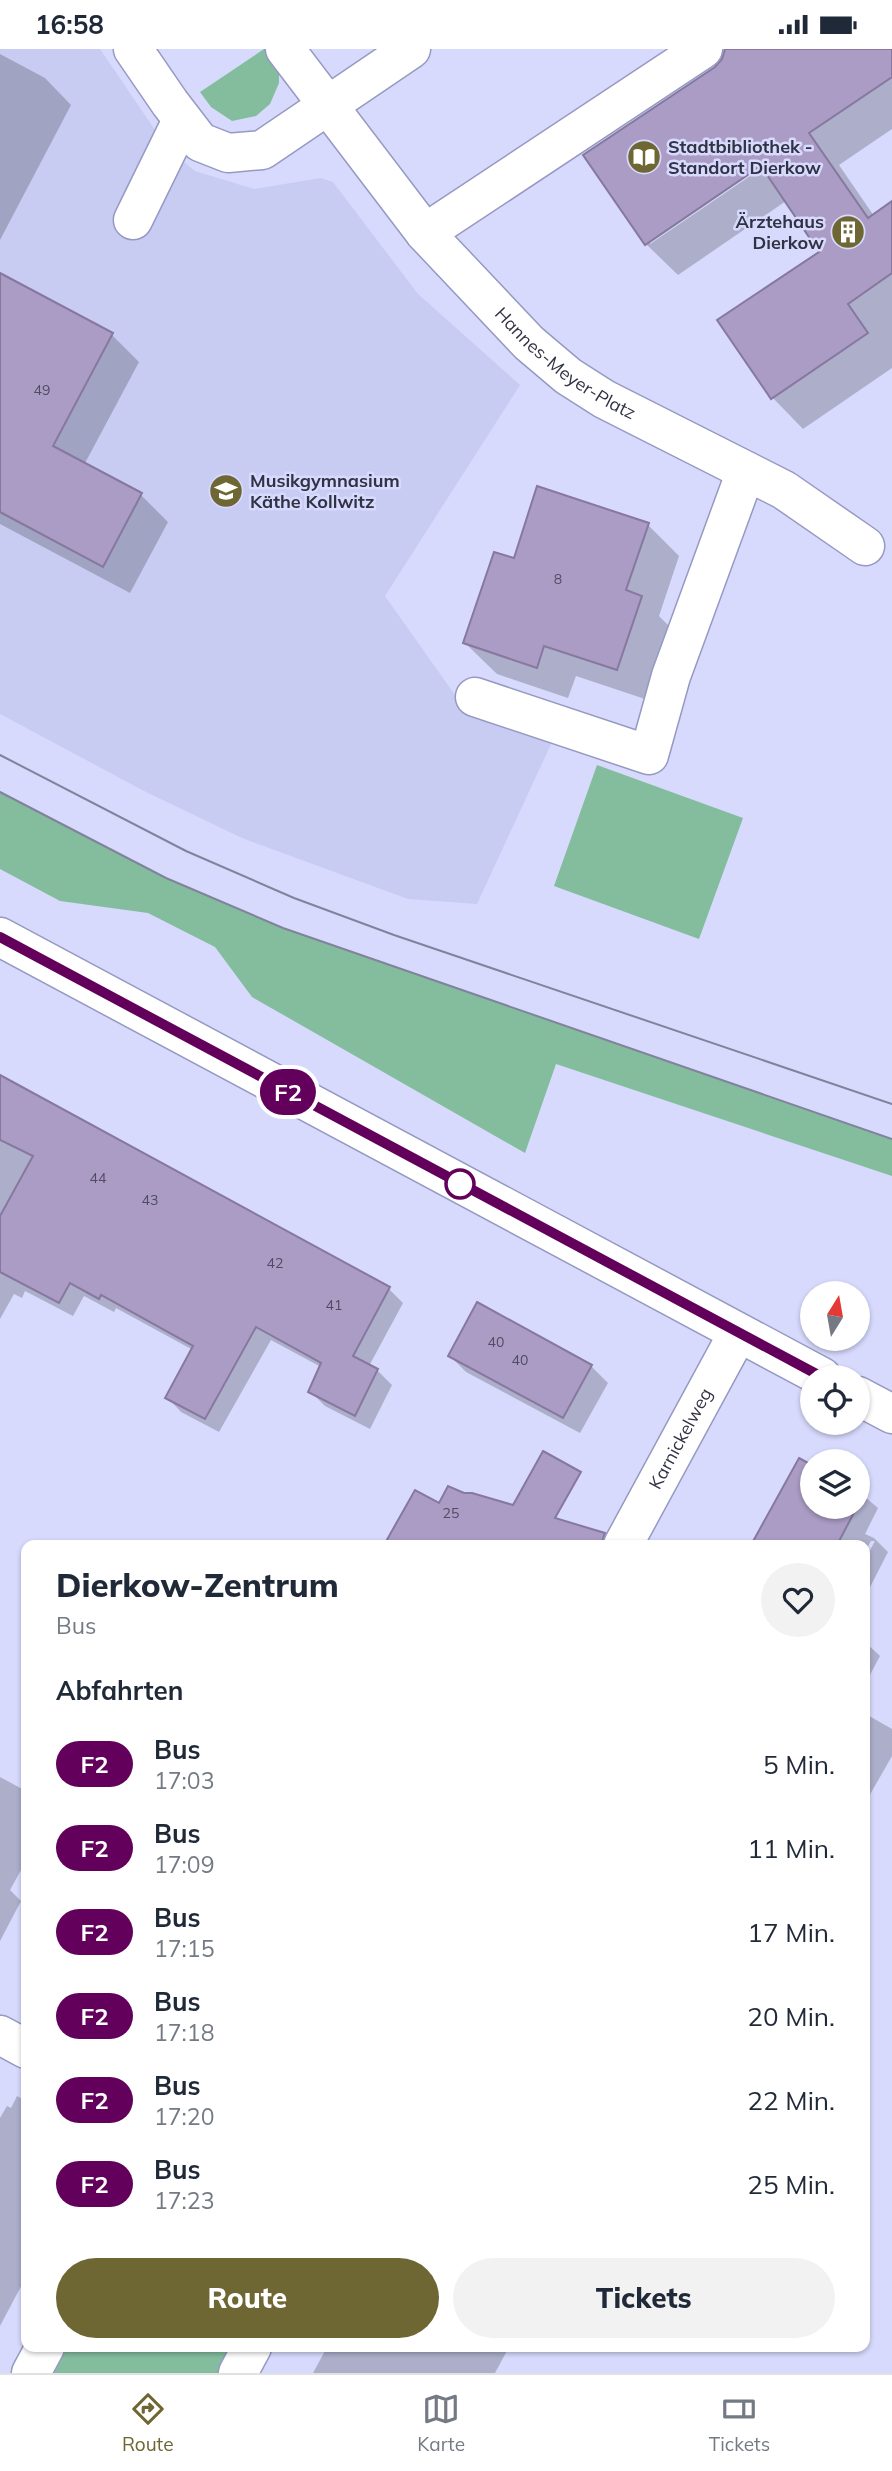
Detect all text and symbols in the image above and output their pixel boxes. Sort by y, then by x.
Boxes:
text: 16:58 [35,8,104,41]
place label: Stadtbibliothek - Standort Dierkow [668,135,821,179]
library icon: Stadtbibliothek - Standort Dierkow [625,138,663,176]
place label: Ärztehaus Dierkow [736,210,824,254]
building icon: Ärztehaus Dierkow [829,213,867,251]
street label: Hannes-Meyer-Platz [490,302,640,424]
house number: 49 [34,381,50,399]
place label: Musikgymnasium Käthe Kollwitz [250,469,400,513]
school or university icon: Musikgymnasium Käthe Kollwitz [207,472,245,510]
house number: 8 [554,570,562,588]
line badge: F2 [256,1069,320,1115]
text: F2 [274,1077,302,1107]
house number: 44 [90,1169,107,1187]
unlabelled marker [445,1169,475,1199]
house number: 43 [142,1191,158,1209]
house number: 42 [267,1254,283,1272]
north arrow [800,1281,870,1351]
map controls [800,1281,870,1519]
house number: 41 [326,1296,342,1314]
house number: 40 [488,1333,504,1351]
house number: 40 [512,1351,528,1369]
button: locate [800,1365,870,1435]
street label: Karnickelweg [643,1384,717,1493]
button: layers [800,1449,870,1519]
house number: 25 [443,1504,459,1522]
button: heart [761,1563,835,1637]
text: Dierkow-Zentrum [56,1564,339,1605]
text: Bus [56,1611,96,1640]
text: Abfahrten [56,1674,183,1707]
text: Bus [154,1733,200,1766]
text: 5 Min. [763,1748,835,1781]
text: F2 [80,1749,109,1779]
text: 17:03 [154,1766,214,1795]
text: Bus [154,1817,200,1850]
text: 11 Min. [747,1832,835,1865]
text: F2 [80,1833,109,1863]
text: 17:09 [154,1850,214,1879]
text: Bus [154,1901,200,1934]
text: 17 Min. [747,1916,835,1949]
text: F2 [80,1917,109,1947]
text: 17:15 [154,1934,214,1963]
text: Bus [154,1985,200,2018]
text: 20 Min. [747,2000,835,2033]
text: F2 [80,2001,109,2031]
text: 17:18 [154,2018,214,2047]
text: Bus [154,2069,200,2102]
text: 22 Min. [747,2084,835,2117]
text: F2 [80,2085,109,2115]
text: 17:20 [154,2102,214,2131]
text: Bus [154,2153,200,2186]
text: 25 Min. [747,2168,835,2201]
text: F2 [80,2169,109,2199]
text: 17:23 [154,2186,214,2215]
button: Route [56,2258,439,2338]
button: Tickets [453,2258,835,2338]
tab: Route [122,2390,174,2456]
tab: Karte [417,2390,465,2456]
tab: Tickets [709,2390,770,2456]

